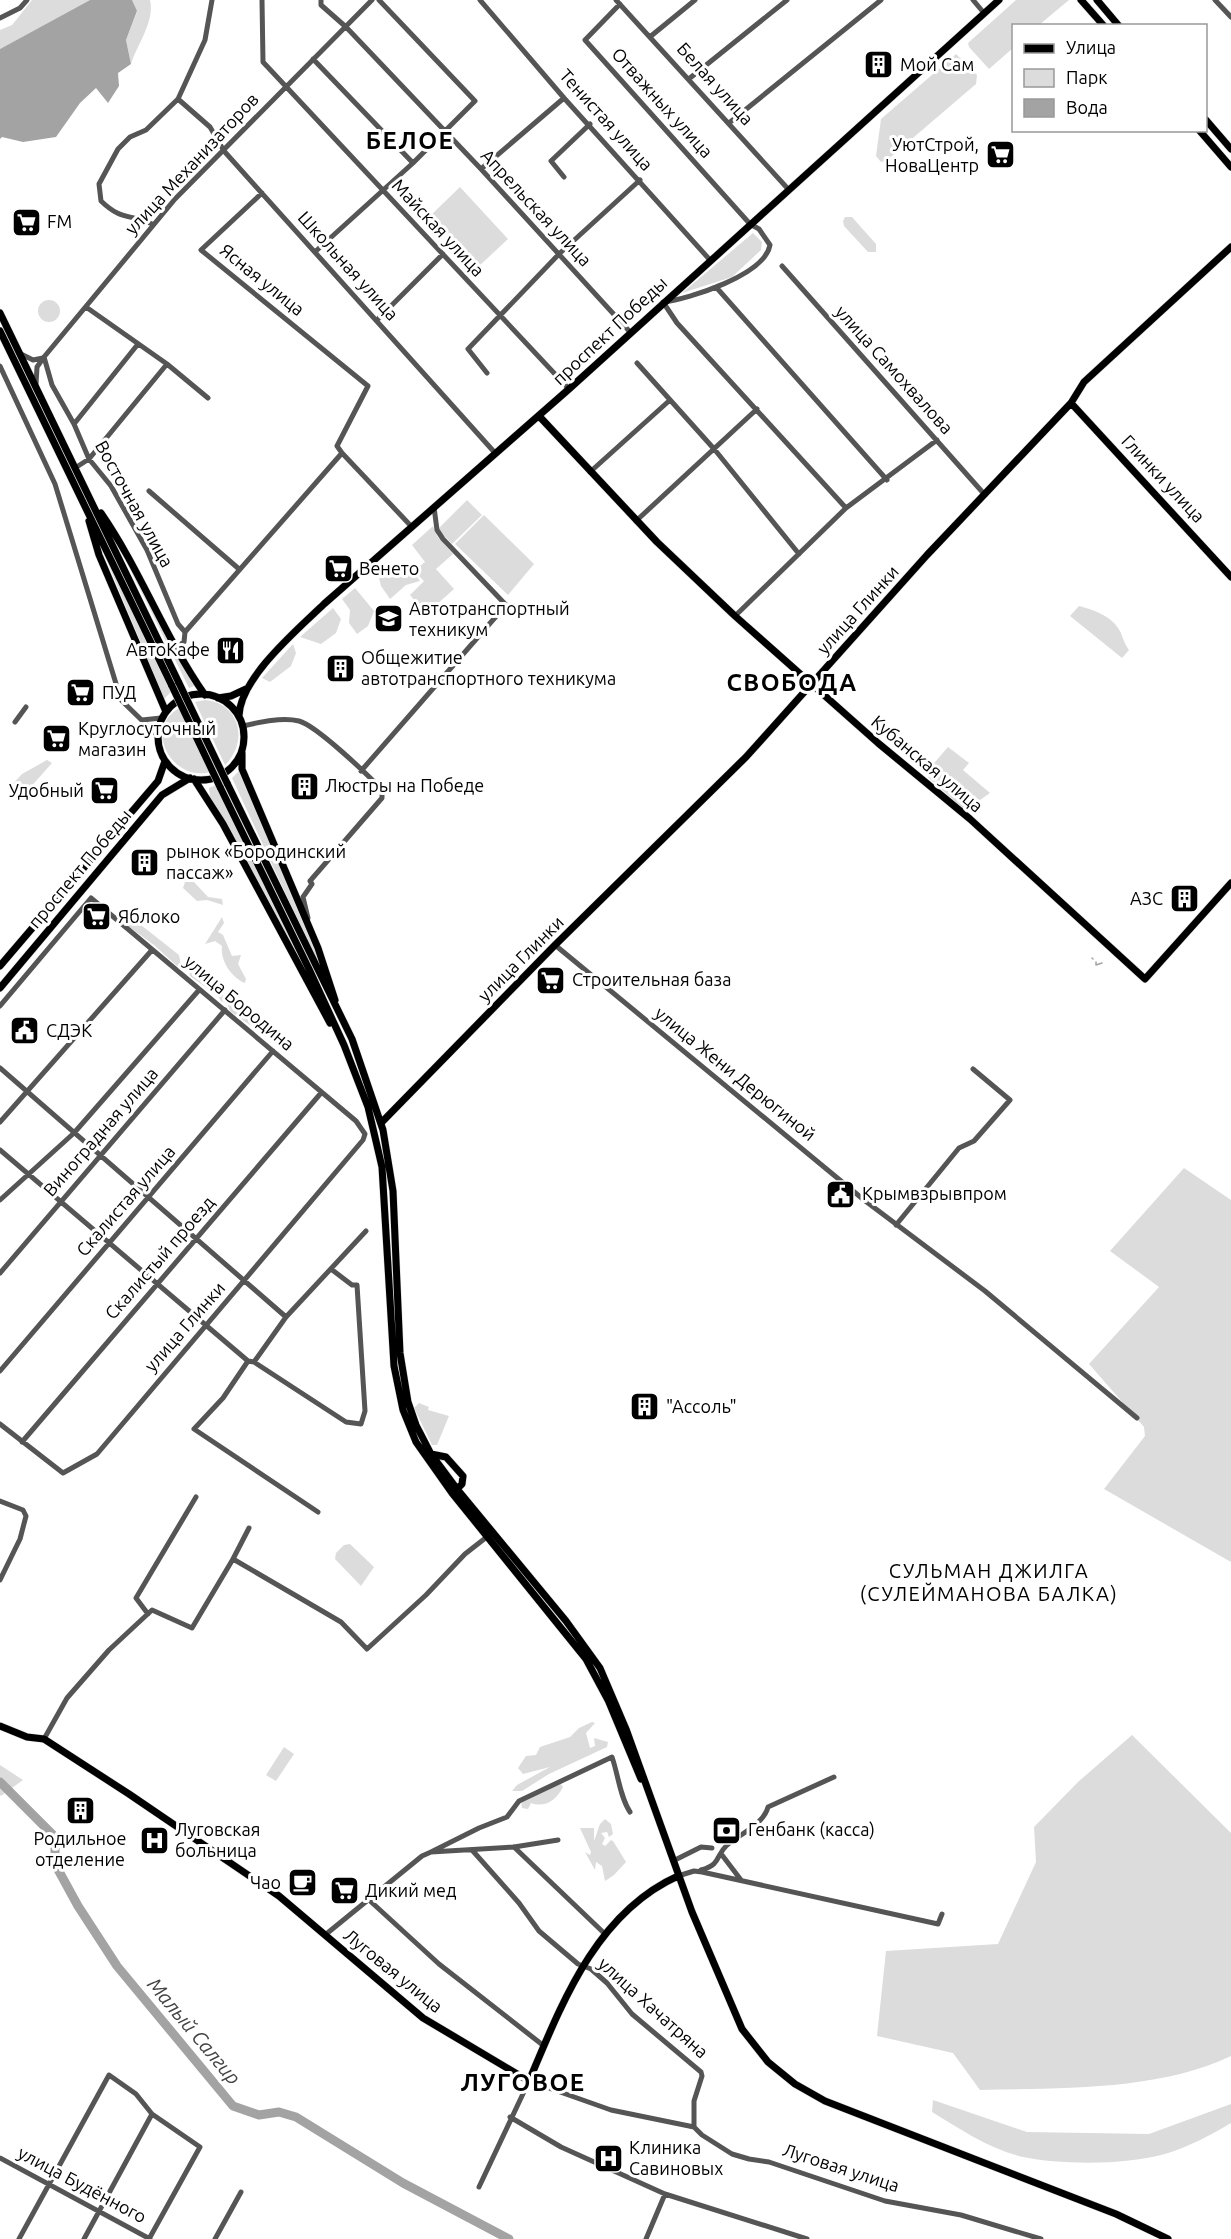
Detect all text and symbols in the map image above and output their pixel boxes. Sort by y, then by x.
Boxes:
legend [1012,24,1207,132]
text: Улица [1066,37,1116,57]
street label: Белая улица [674,38,758,129]
street label: Отважных улица [608,43,717,161]
building icon: Мой Сам [863,49,895,81]
place label: Мой Сам [900,54,974,74]
street label: Тенистая улица [556,65,657,174]
text: Парк [1066,67,1107,87]
street label: улица Механизаторов [121,89,262,238]
text: Вода [1066,97,1108,117]
district label: БЕЛОЕ [366,127,454,154]
place label: УютСтрой, НоваЦентр [885,134,979,175]
supermarket icon: УютСтрой, НоваЦентр [984,139,1016,171]
street label: Апрельская улица [477,145,596,270]
street label: Майская улица [389,175,489,280]
supermarket icon: FM [10,206,42,238]
street label: Школьная улица [295,207,403,324]
place label: FM [47,211,72,231]
street label: Ясная улица [217,239,309,319]
street label: проспект Победы [548,272,671,388]
street label: улица Самохвалова [832,301,958,438]
street label: Глинки улица [1118,430,1209,526]
street label: Восточная улица [92,437,178,570]
supermarket icon: Венето [322,553,354,585]
place label: Венето [359,558,419,578]
street label: улица Глинки [812,561,902,658]
place label: Автотранспортный техникум [409,598,570,639]
school or university icon: Автотранспортный техникум [372,603,404,635]
restaurant icon: АвтоКафе [215,634,247,666]
place label: АвтоКафе [126,639,210,659]
place label: Общежитие автотранспортного техникума [361,647,616,688]
building icon: Общежитие автотранспортного техникума [324,652,356,684]
district label: СВОБОДА [726,669,858,696]
supermarket icon: ПУД [65,677,97,709]
place label: ПУД [102,682,136,702]
street label: Кубанская улица [868,711,987,816]
place label: Круглосуточный магазин [78,718,216,759]
supermarket icon: Круглосуточный магазин [41,723,73,755]
building icon: Люстры на Победе [288,770,320,802]
supermarket icon: Удобный [89,775,121,807]
place label: Люстры на Победе [325,775,484,795]
place label: Удобный [9,780,84,800]
street label: проспект Победы [24,805,135,932]
place label: рынок «Бородинский пассаж» [166,841,346,882]
building icon: рынок «Бородинский пассаж» [129,846,161,878]
building icon: АЗС [1168,883,1200,915]
place label: АЗС [1130,888,1163,908]
supermarket icon: Яблоко [81,901,113,933]
place label: Яблоко [118,906,180,926]
street label: улица Глинки [474,912,567,1005]
street label: улица Бородина [181,951,299,1054]
supermarket icon: Строительная база [535,964,567,996]
place label: Строительная база [572,969,731,989]
street label: улица Жени Дерюгиной [651,1002,820,1144]
public building icon: СДЭК [9,1015,41,1047]
place label: СДЭК [46,1020,92,1040]
street label: Виноградная улица [39,1063,161,1200]
street label: Скалистая улица [72,1141,179,1260]
public building icon: Крымвзрывпром [825,1178,857,1210]
place label: Крымвзрывпром [862,1183,1007,1203]
street label: Скалистый проезд [101,1192,218,1323]
street label: улица Глинки [140,1277,229,1375]
building icon: "Ассоль" [629,1391,661,1423]
place label: "Ассоль" [666,1396,737,1416]
district label: СУЛЬМАН ДЖИЛГА (СУЛЕЙМАНОВА БАЛКА) [860,1559,1118,1605]
building icon: Родильное отделение [64,1794,96,1826]
bank icon: Генбанк (касса) [711,1814,743,1846]
place label: Луговская больница [175,1819,260,1860]
place label: Генбанк (касса) [748,1819,875,1840]
hospital icon: Луговская больница [138,1824,170,1856]
place label: Родильное отделение [33,1828,127,1869]
cafe icon: Чао [286,1867,318,1899]
place label: Чао [250,1872,281,1892]
supermarket icon: Дикий мед [328,1875,360,1907]
place label: Дикий мед [365,1880,457,1900]
street label: Луговая улица [340,1924,447,2016]
street label: улица Хачатряна [595,1953,713,2062]
water label: Малый Салгир [143,1973,246,2089]
district label: ЛУГОВОЕ [460,2069,586,2096]
place label: Клиника Савиновых [629,2137,723,2178]
street label: Луговая улица [781,2139,902,2195]
street label: улица Будённого [15,2142,150,2226]
hospital icon: Клиника Савиновых [592,2142,624,2174]

